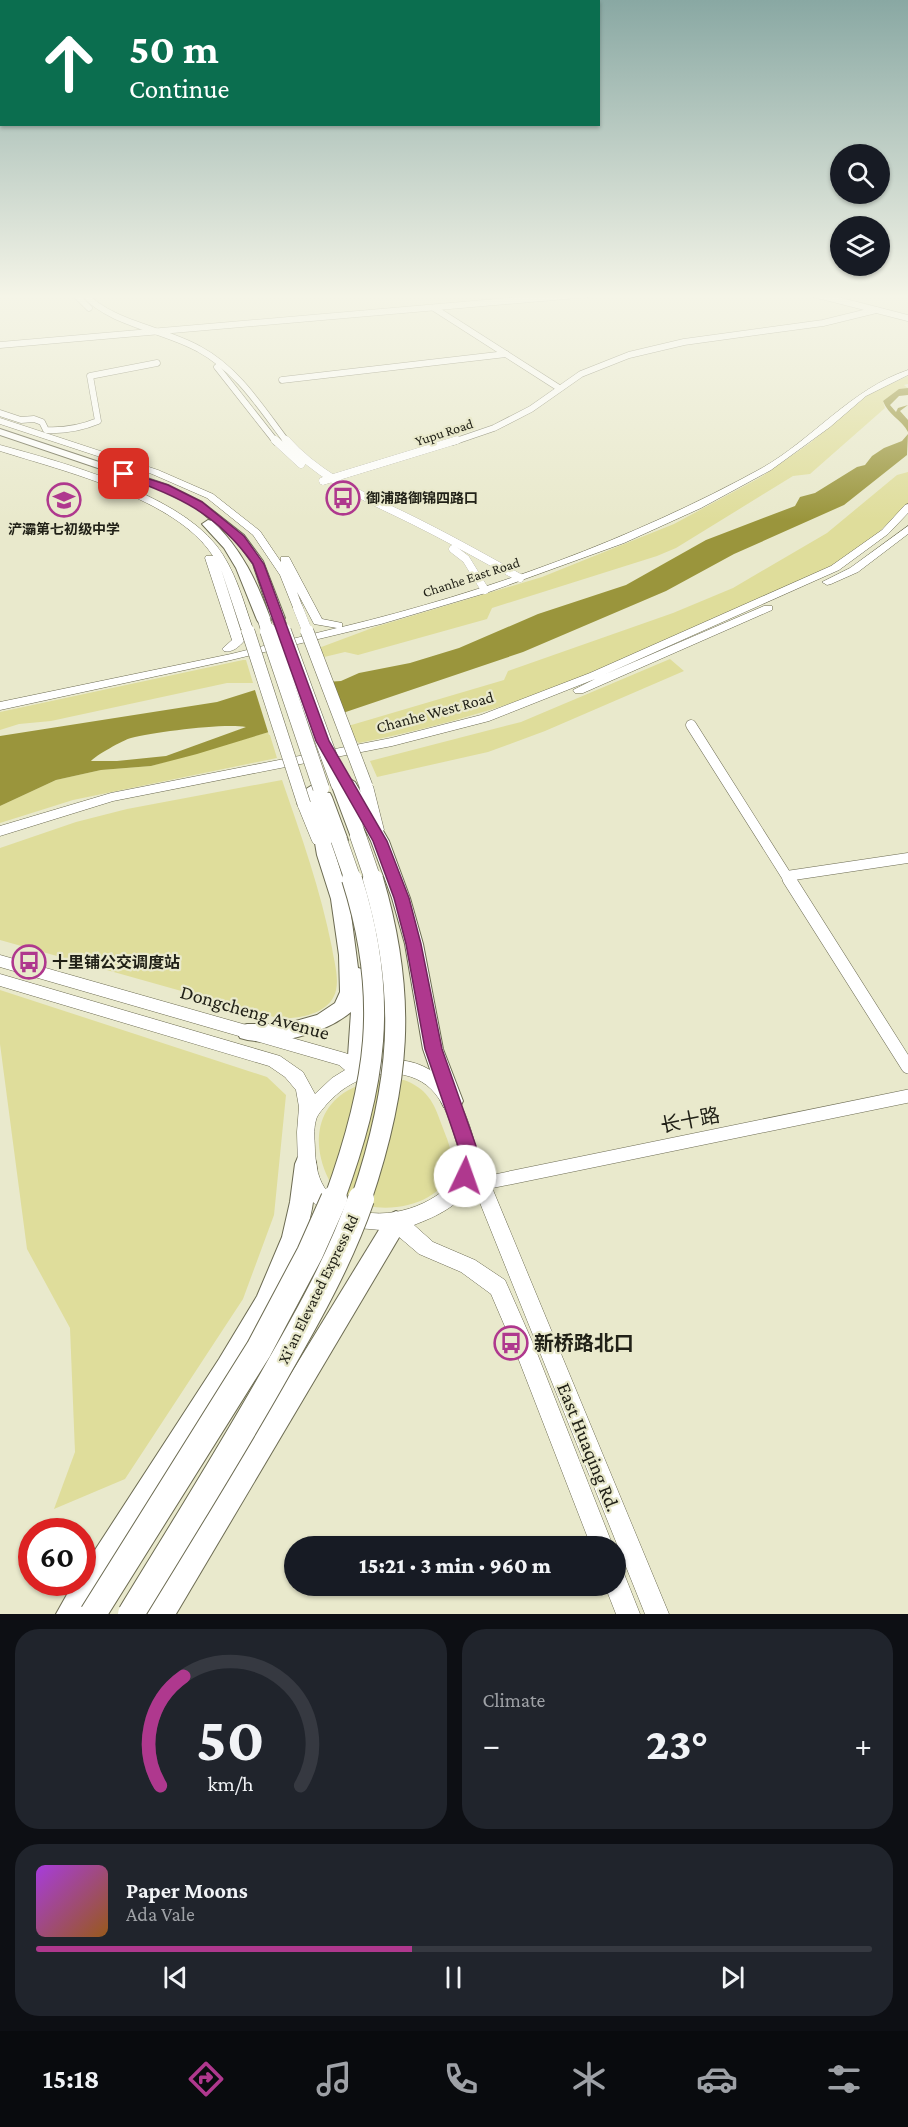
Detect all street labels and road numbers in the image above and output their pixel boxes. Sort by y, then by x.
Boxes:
street label: Yupu Road [413,415,476,449]
street label: Chanhe East Road [420,554,522,600]
street label: Chanhe West Road [374,688,496,736]
street label: Dongcheng Avenue [178,980,332,1045]
street label: 长十路 [658,1103,722,1137]
street label: Xi'an Elevated Express Rd [275,1211,363,1367]
street label: East Huaqing Rd. [552,1379,625,1515]

